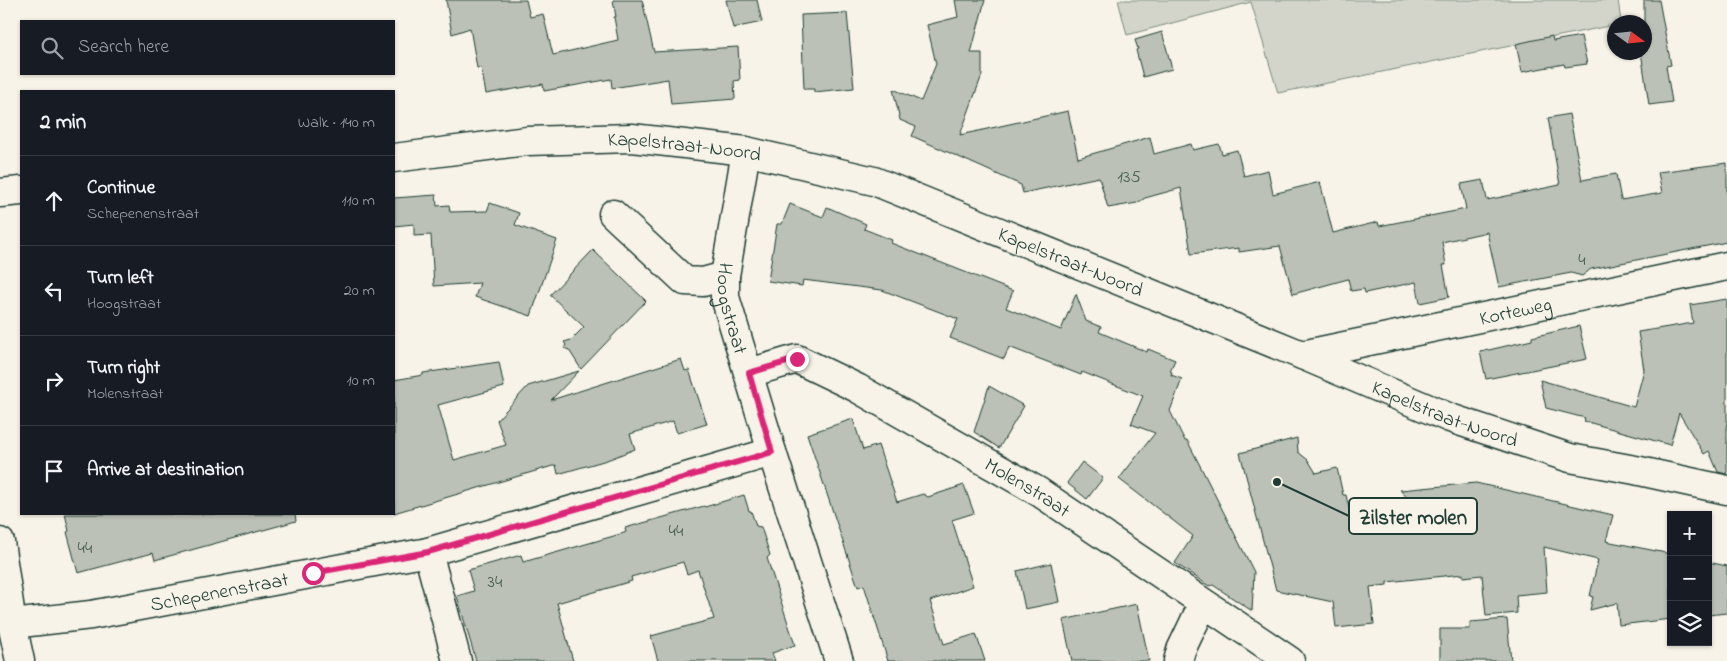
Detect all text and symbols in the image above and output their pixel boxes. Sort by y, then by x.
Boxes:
north arrow [1607,15,1652,60]
search box [20,20,395,75]
icon: search [38,34,66,62]
text: Search here [78,34,169,61]
text: 2 min [40,108,86,138]
text: Walk · 140 m [298,111,375,135]
street label: Kapelstraat-Noord [607,126,764,171]
house number: 135 [1117,165,1141,191]
text: Continue [87,175,155,202]
icon: ahead [40,187,68,215]
text: 110 m [341,189,375,213]
text: Schepenenstraat [87,202,199,226]
street label: Kapelstraat-Noord [993,221,1147,306]
house number: 4 [1578,248,1586,274]
street label: Hoogstraat [707,260,754,358]
text: Turn left [87,265,154,292]
icon: left [40,277,68,305]
text: 20 m [344,279,375,303]
street label: Korteweg [1477,291,1555,334]
text: Hoogstraat [87,292,161,316]
route end [786,348,809,371]
text: Turn right [87,355,160,382]
icon: right [40,367,68,395]
text: 10 m [347,369,375,393]
street label: Kapelstraat-Noord [1367,374,1521,457]
text: Molenstraat [87,382,163,406]
street label: Molenstraat [978,452,1075,526]
icon: arrive [40,457,68,485]
text: Arrive at destination [87,457,244,484]
callout: Zilster molen [1349,498,1477,534]
text: Zilster molen [1359,504,1467,534]
map controls [1667,511,1712,646]
button: + [1667,511,1712,556]
house number: 44 [669,519,684,545]
house number: 44 [78,536,93,562]
button: − [1667,556,1712,601]
route start [302,562,325,585]
street label: Schepenenstraat [148,566,292,621]
house number: 34 [488,570,503,596]
button: layers [1667,601,1712,646]

